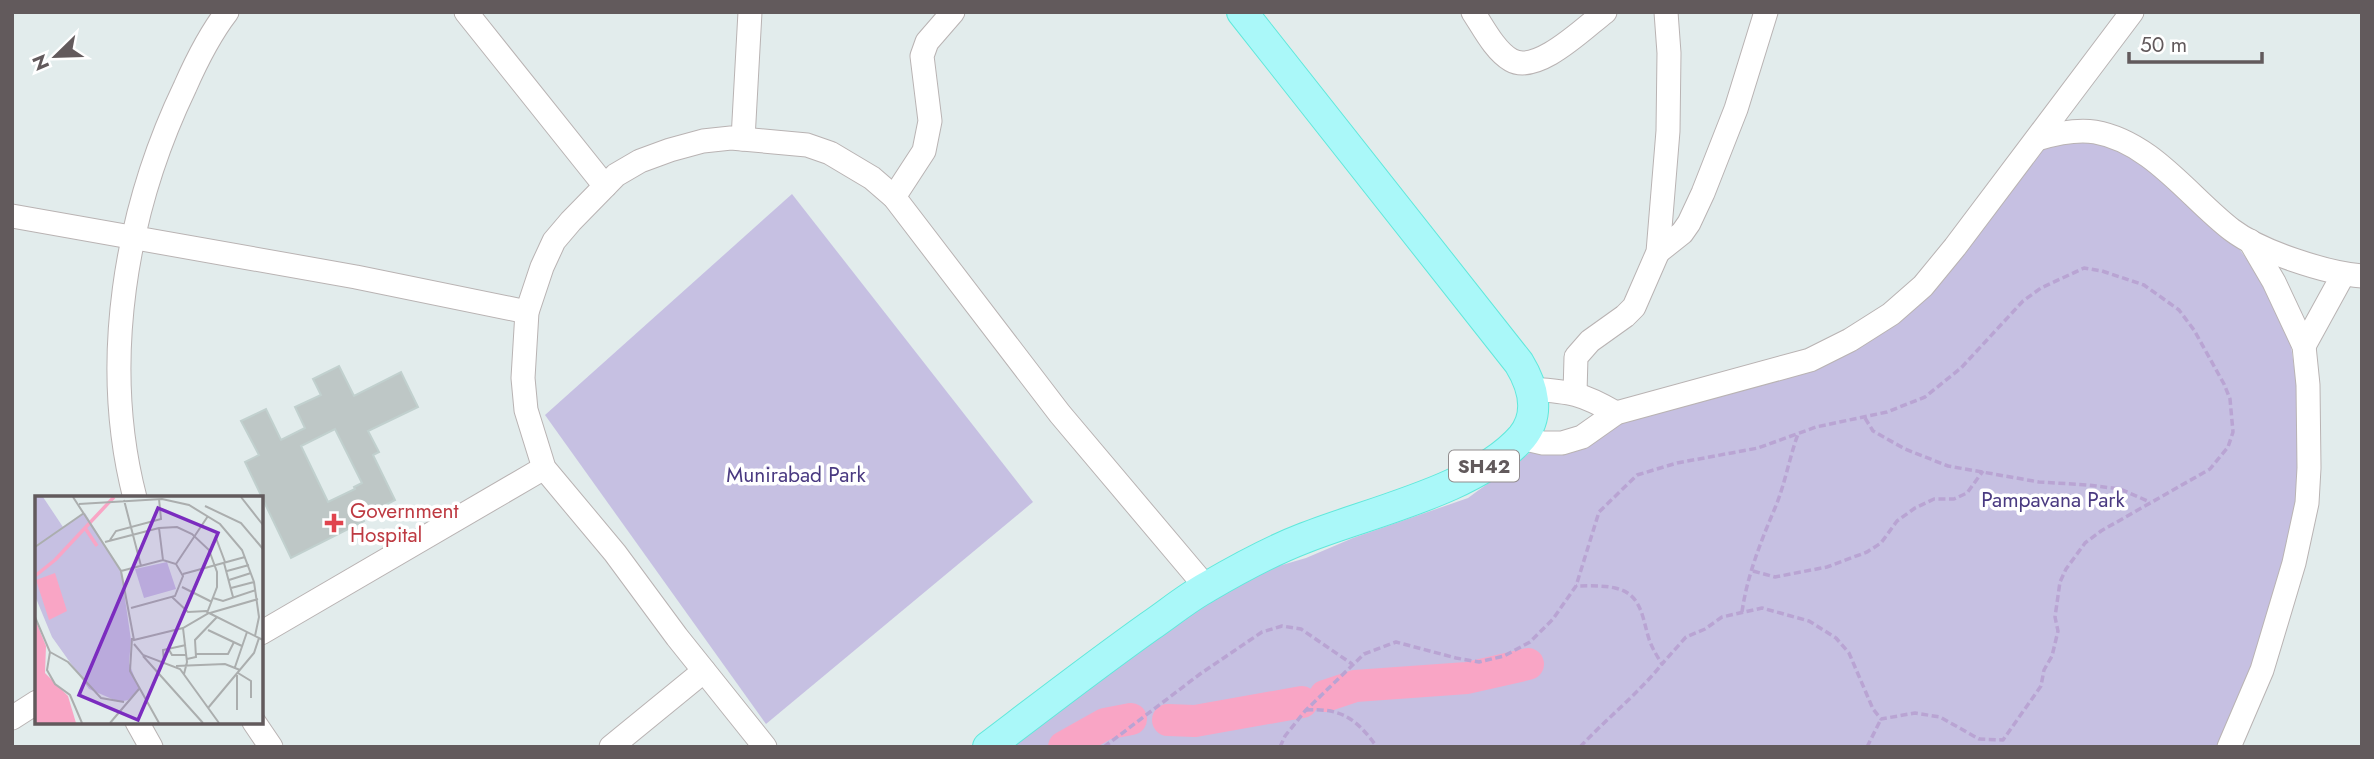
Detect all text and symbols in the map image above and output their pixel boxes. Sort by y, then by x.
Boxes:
north arrow [21,21,91,91]
scale bar [2129,21,2262,65]
text: 50 m [2140,30,2187,60]
text: N [25,50,56,75]
road number: SH42 [1449,450,1519,481]
park label: Munirabad Park [726,460,867,490]
park label: Pampavana Park [1981,485,2126,515]
inset map [35,496,262,724]
place label: Government Hospital [350,496,459,550]
marker: Government Hospital [324,513,344,533]

